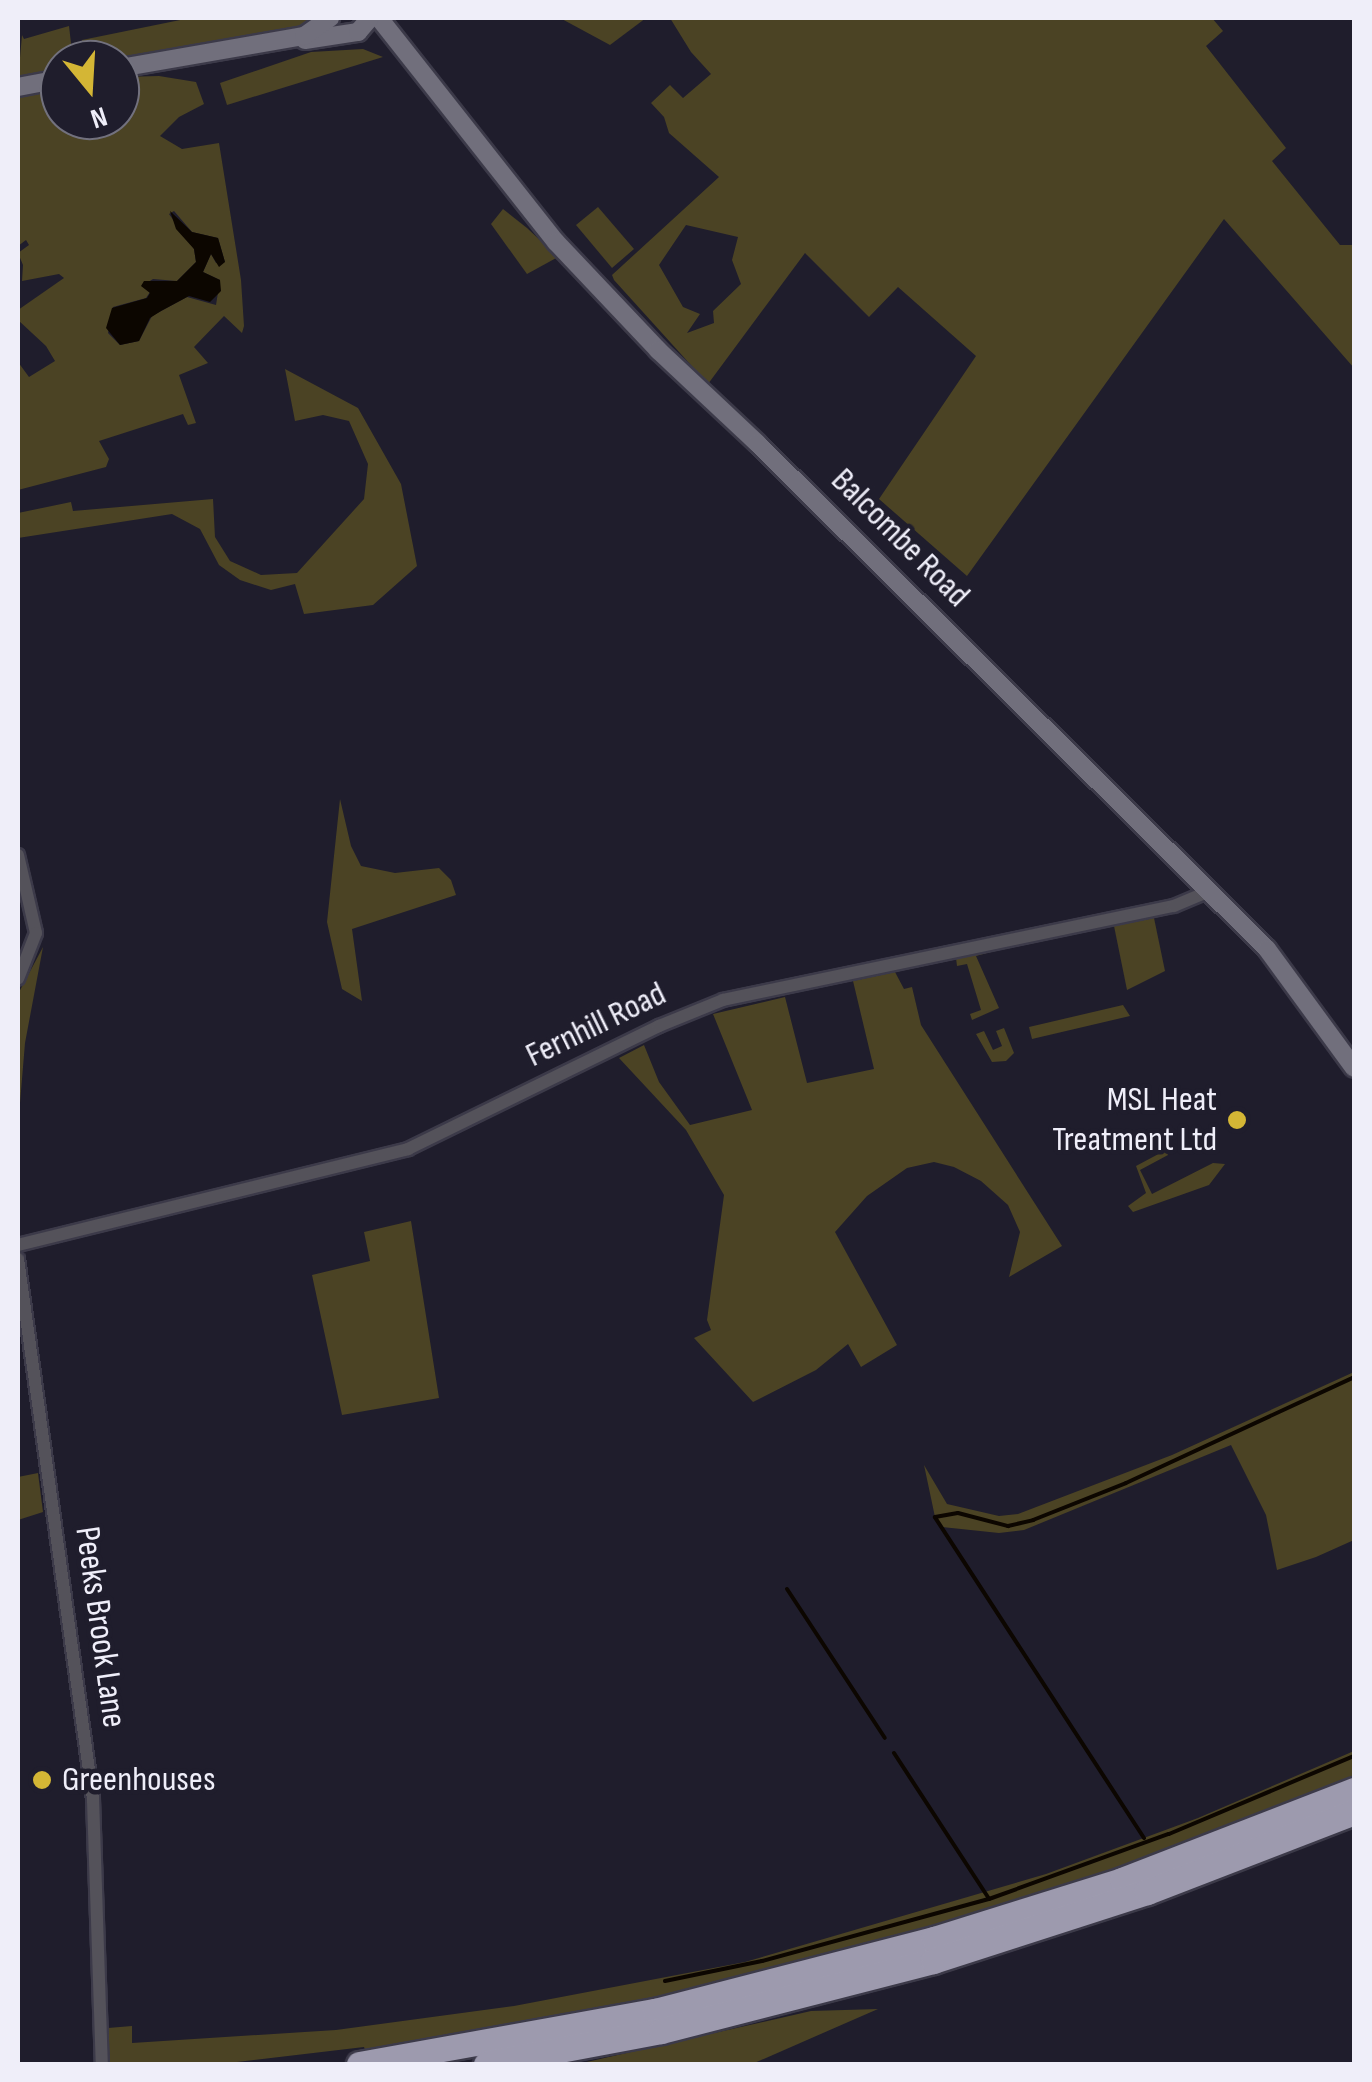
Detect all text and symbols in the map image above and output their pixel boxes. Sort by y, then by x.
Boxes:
north arrow [40,40,140,140]
text: N [87,99,111,135]
street label: Balcombe Road [822,460,978,616]
street label: Fernhill Road [519,973,673,1077]
place label: MSL Heat Treatment Ltd [1052,1079,1217,1161]
marker: MSL Heat Treatment Ltd [1226,1109,1248,1131]
street label: Peeks Brook Lane [65,1524,135,1730]
place label: Greenhouses [62,1759,215,1801]
marker: Greenhouses [31,1769,53,1791]

